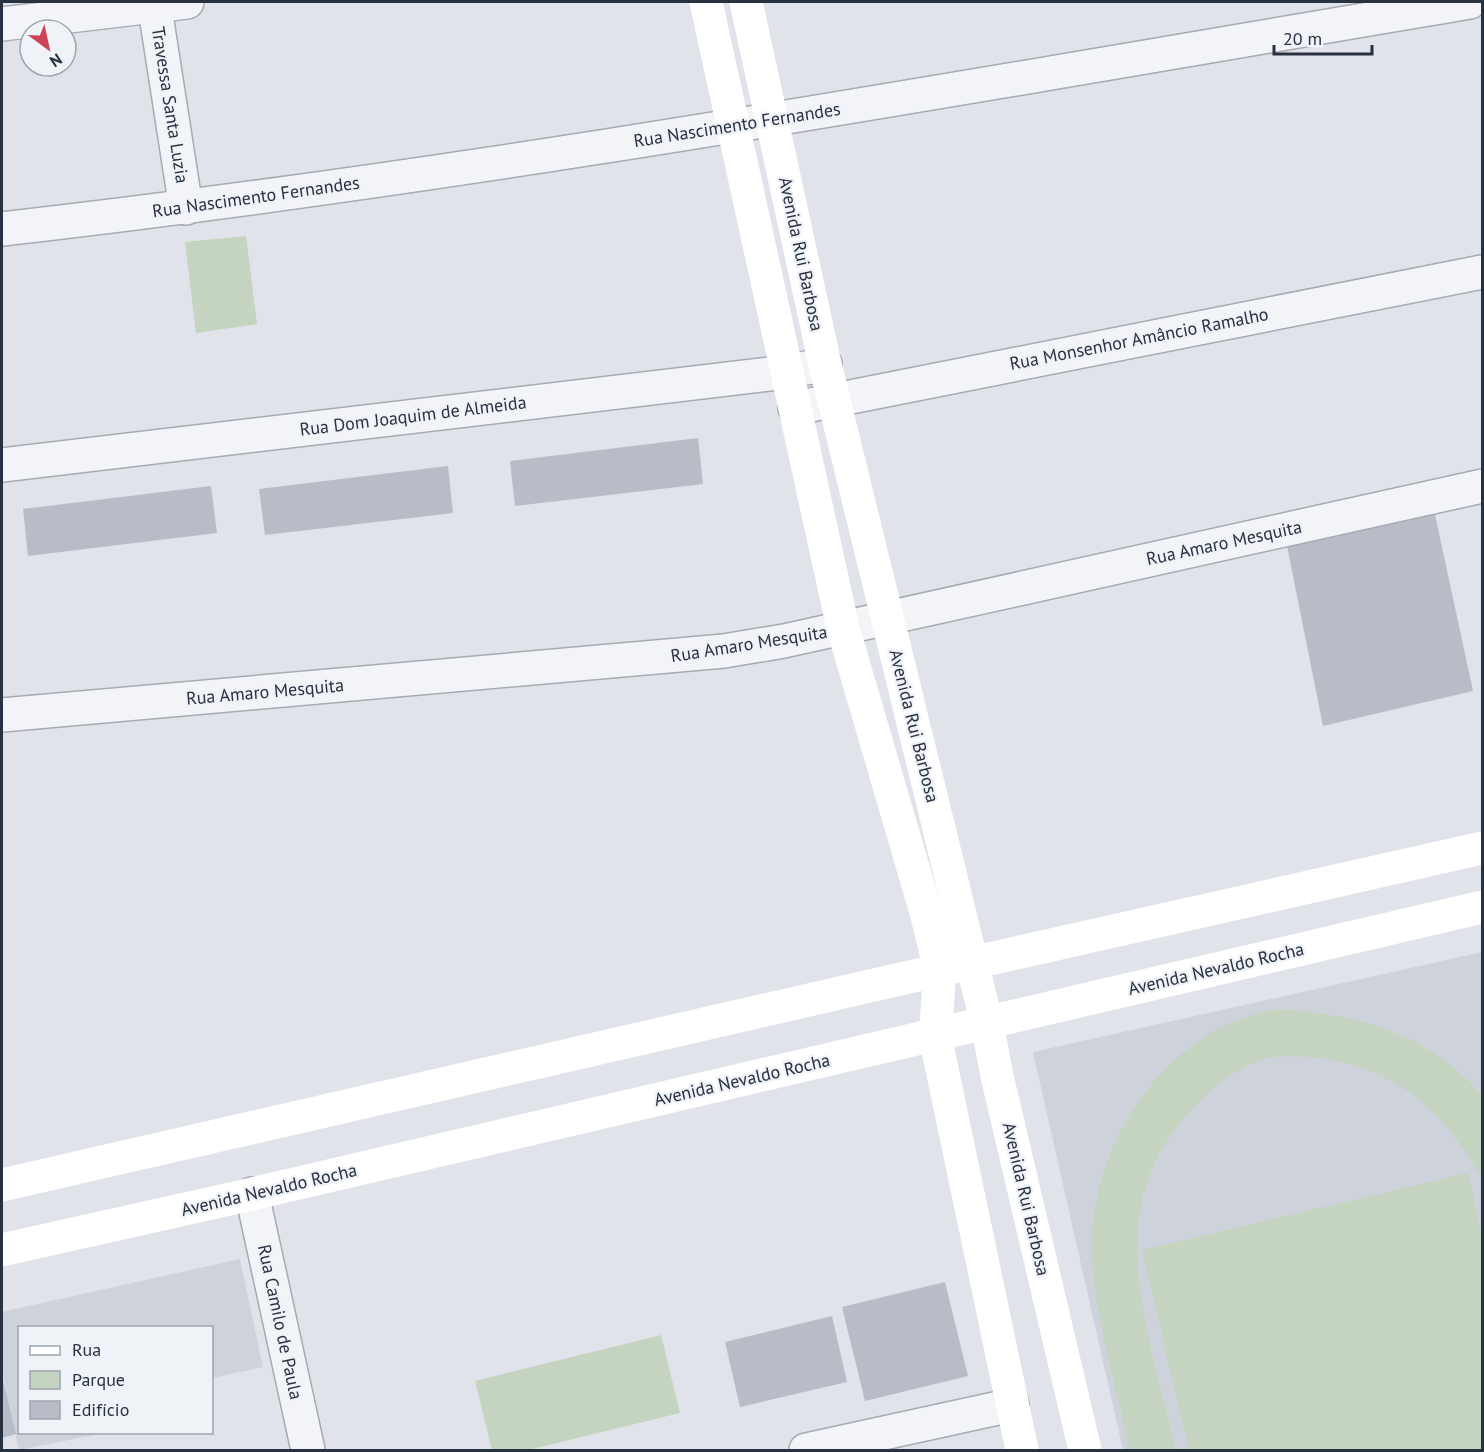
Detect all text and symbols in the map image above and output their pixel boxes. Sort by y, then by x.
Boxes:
north arrow [18,18,78,78]
scale bar [1274,18,1372,56]
street label: Travessa Santa Luzia [147,25,194,185]
text: 20 m [1283,27,1322,50]
text: N [46,49,66,72]
street label: Rua Nascimento Fernandes [632,97,842,152]
street label: Rua Nascimento Fernandes [151,171,361,222]
street label: Avenida Rui Barbosa [774,175,829,333]
street label: Rua Monsenhor Amâncio Ramalho [1008,302,1270,375]
street label: Rua Dom Joaquim de Almeida [298,390,528,441]
street label: Rua Amaro Mesquita [1144,515,1304,570]
street label: Rua Amaro Mesquita [669,620,829,667]
street label: Avenida Rui Barbosa [884,647,945,805]
street label: Rua Amaro Mesquita [185,673,345,710]
street label: Avenida Nevaldo Rocha [1126,937,1306,1000]
street label: Avenida Nevaldo Rocha [652,1048,832,1111]
street label: Avenida Rui Barbosa [998,1120,1055,1278]
street label: Avenida Nevaldo Rocha [179,1158,359,1221]
street label: Rua Camilo de Paula [253,1242,308,1402]
legend [18,1326,213,1434]
text: Rua [72,1338,101,1361]
text: Parque [72,1368,125,1391]
text: Edifício [72,1398,129,1421]

